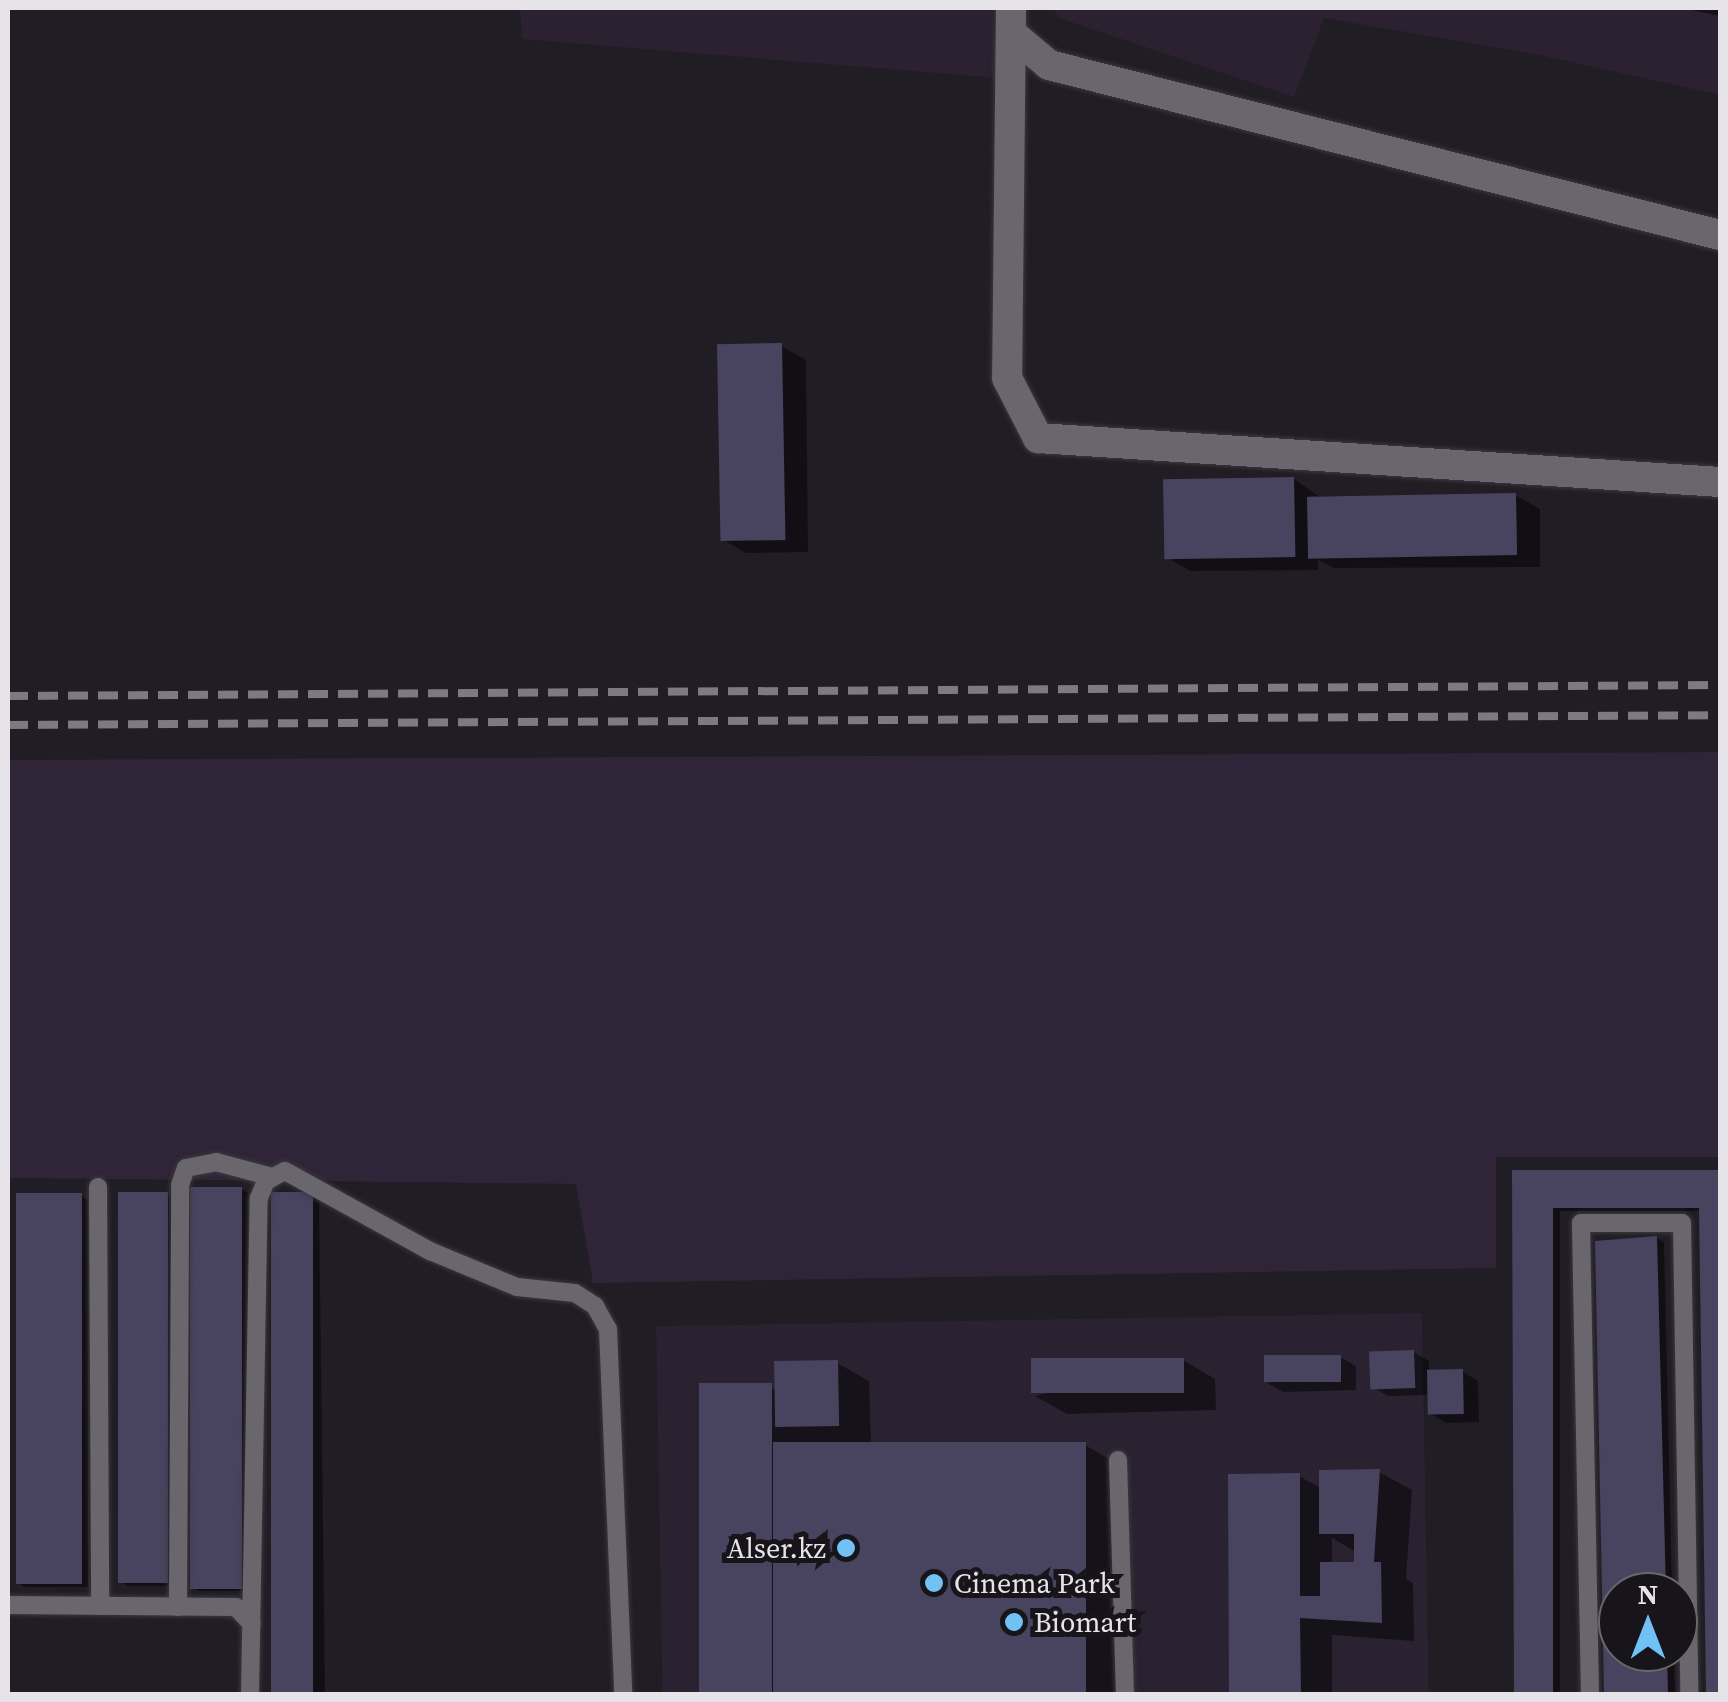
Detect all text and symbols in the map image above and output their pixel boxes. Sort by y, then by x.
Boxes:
place label: Alser.kz [727,1531,826,1565]
marker: Alser.kz [835,1537,857,1559]
place label: Cinema Park [954,1566,1115,1600]
marker: Cinema Park [923,1572,945,1594]
north arrow [1598,1572,1698,1672]
text: N [1638,1575,1658,1613]
place label: Biomart [1034,1605,1136,1639]
marker: Biomart [1003,1611,1025,1633]

